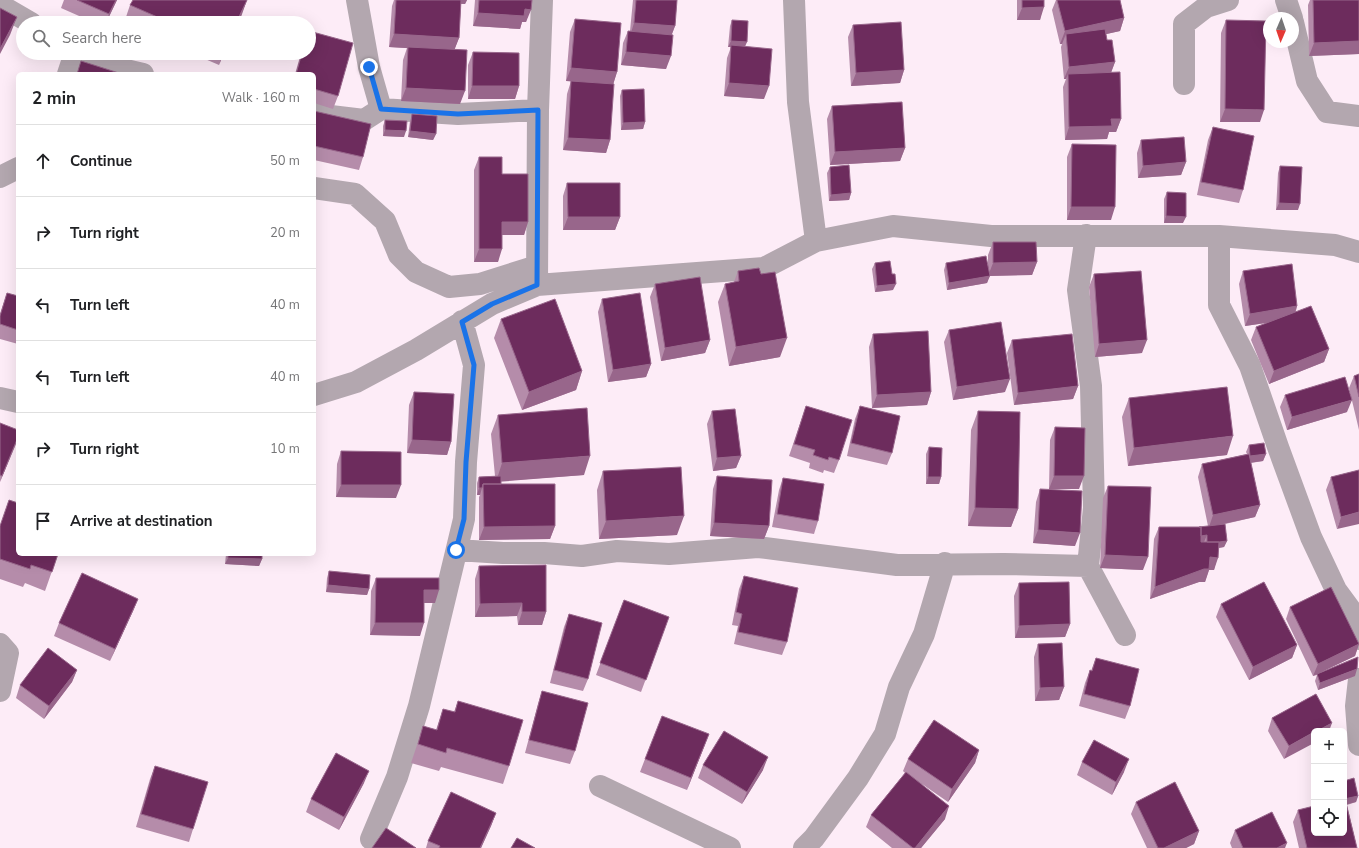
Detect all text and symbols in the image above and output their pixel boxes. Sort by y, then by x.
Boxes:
north arrow [1263,12,1299,48]
search box [16,16,316,60]
icon: search [30,27,52,49]
text: Search here [62,28,142,48]
route end [360,58,378,76]
text: 2 min [32,87,76,110]
text: Walk · 160 m [222,89,300,107]
icon: ahead [32,150,54,172]
text: Continue [70,151,132,171]
text: 50 m [270,152,300,170]
icon: right [32,222,54,244]
text: Turn right [70,223,139,243]
text: 20 m [270,224,300,242]
icon: left [32,294,54,316]
text: Turn left [70,295,129,315]
text: 40 m [270,296,300,314]
icon: left [32,366,54,388]
text: Turn left [70,367,129,387]
text: 40 m [270,368,300,386]
icon: right [32,438,54,460]
text: Turn right [70,439,139,459]
text: 10 m [270,440,300,458]
icon: arrive [32,510,54,532]
text: Arrive at destination [70,511,213,531]
route start [447,541,465,559]
map controls [1311,728,1347,836]
button: + [1311,728,1347,764]
button: − [1311,764,1347,800]
button: locate [1311,800,1347,836]

